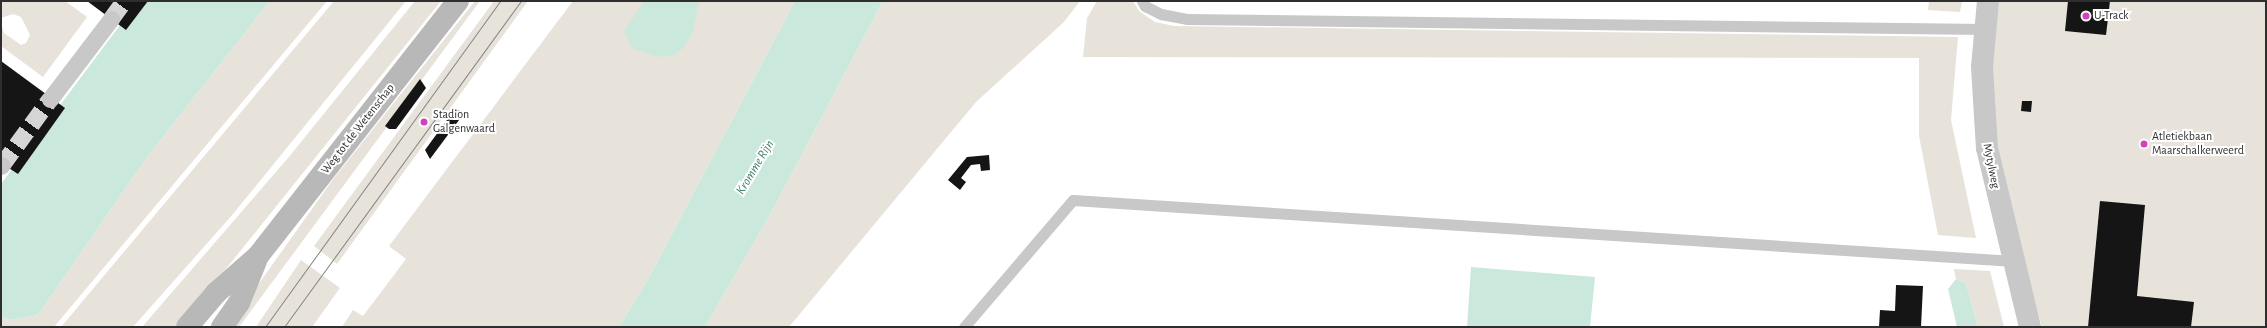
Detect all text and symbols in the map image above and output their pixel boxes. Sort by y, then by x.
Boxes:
place label: U-Track [2094,9,2128,23]
marker: U-Track [2081,11,2091,21]
street label: Weg tot de Wetenschap [318,81,398,177]
place label: Stadion Galgenwaard [433,108,495,136]
marker: Stadion Galgenwaard [418,116,430,128]
place label: Atletiekbaan Maarschalkerweerd [2152,130,2244,158]
water label: Kromme Rijn [734,138,778,198]
marker: Atletiekbaan Maarschalkerweerd [2139,139,2149,149]
street label: Mytylweg [1980,142,2002,190]

